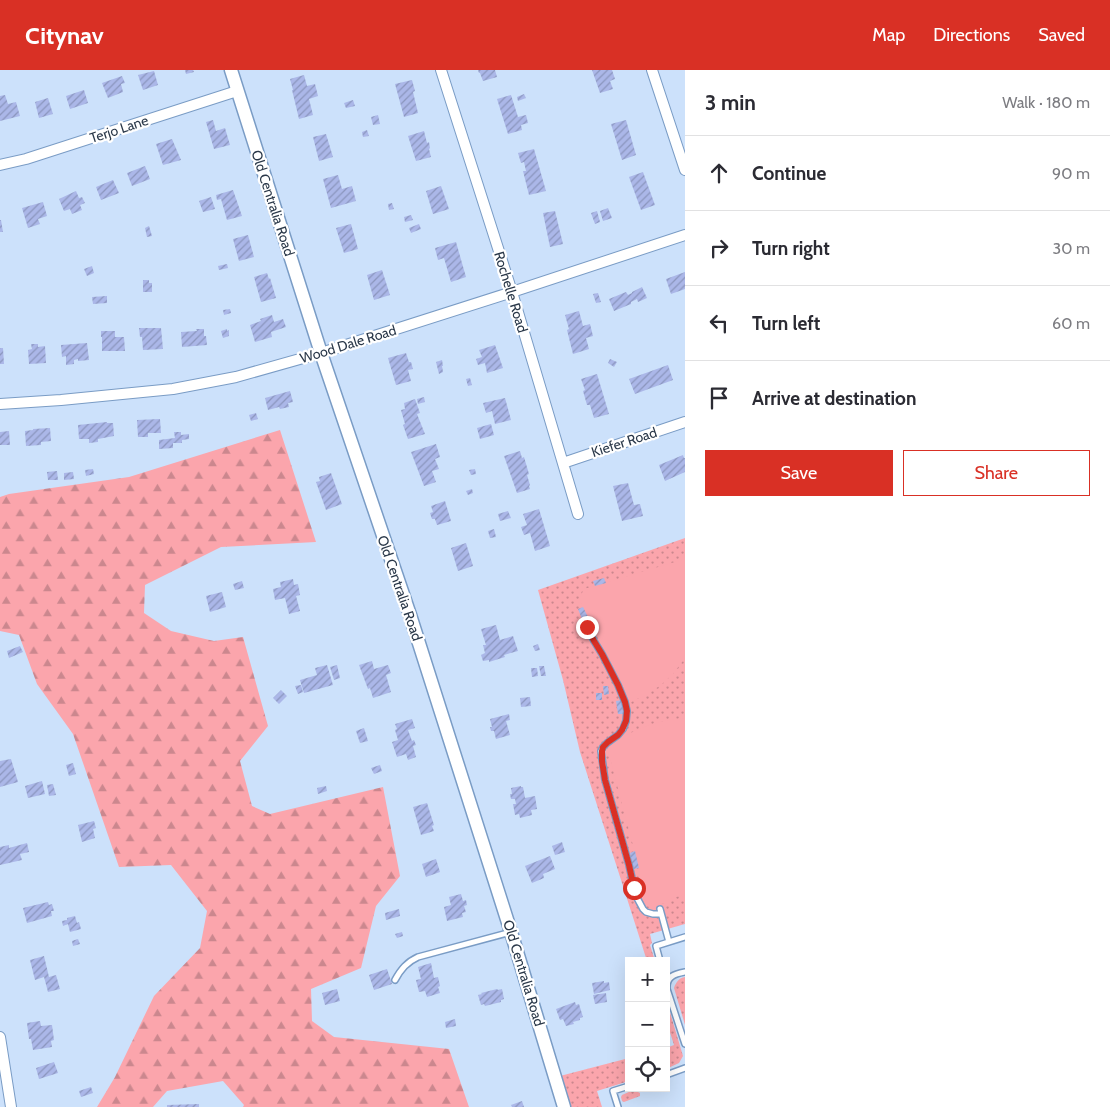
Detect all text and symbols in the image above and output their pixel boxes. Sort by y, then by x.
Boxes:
text: Citynav [25,21,104,50]
text: Map [872,24,905,46]
text: Directions [933,24,1010,46]
text: Saved [1038,24,1085,46]
text: 3 min [705,90,756,115]
text: Walk · 180 m [1002,93,1090,112]
street label: Terjo Lane [87,111,151,147]
street label: Old Centralia Road [247,148,299,258]
icon: ahead [705,159,733,187]
text: Continue [752,162,826,185]
text: 90 m [1052,164,1090,183]
icon: right [705,234,733,262]
text: Turn right [752,237,830,260]
text: 30 m [1053,239,1090,258]
street label: Rochelle Road [490,249,532,335]
icon: left [705,309,733,337]
text: Turn left [752,312,820,335]
text: 60 m [1052,314,1090,333]
street label: Wood Dale Road [298,321,398,367]
icon: arrive [705,384,733,412]
text: Arrive at destination [752,387,916,410]
street label: Kiefer Road [589,423,659,461]
button: Save [705,450,893,496]
button: Share [903,450,1090,496]
street label: Old Centralia Road [374,533,426,643]
route end [576,616,599,639]
route start [623,877,646,900]
street label: Old Centralia Road [499,918,549,1028]
map controls [625,957,670,1092]
button: + [625,957,670,1002]
button: − [625,1002,670,1047]
button: locate [625,1047,670,1092]

